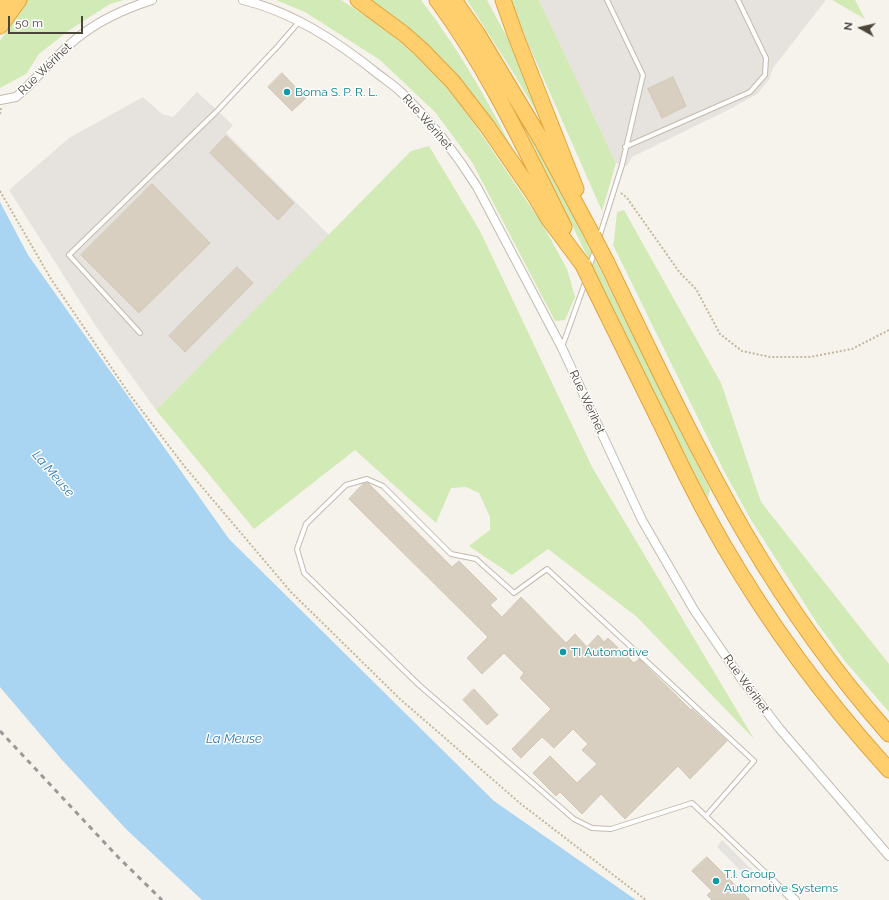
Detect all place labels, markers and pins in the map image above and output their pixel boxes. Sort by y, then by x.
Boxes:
place label: Boma S. P. R. L. [295,85,378,99]
marker: Boma S. P. R. L. [282,87,292,97]
place label: TI Automotive [571,645,648,659]
marker: TI Automotive [558,647,568,657]
place label: T.I. Group Automotive Systems [724,867,838,895]
marker: T.I. Group Automotive Systems [711,876,721,886]

